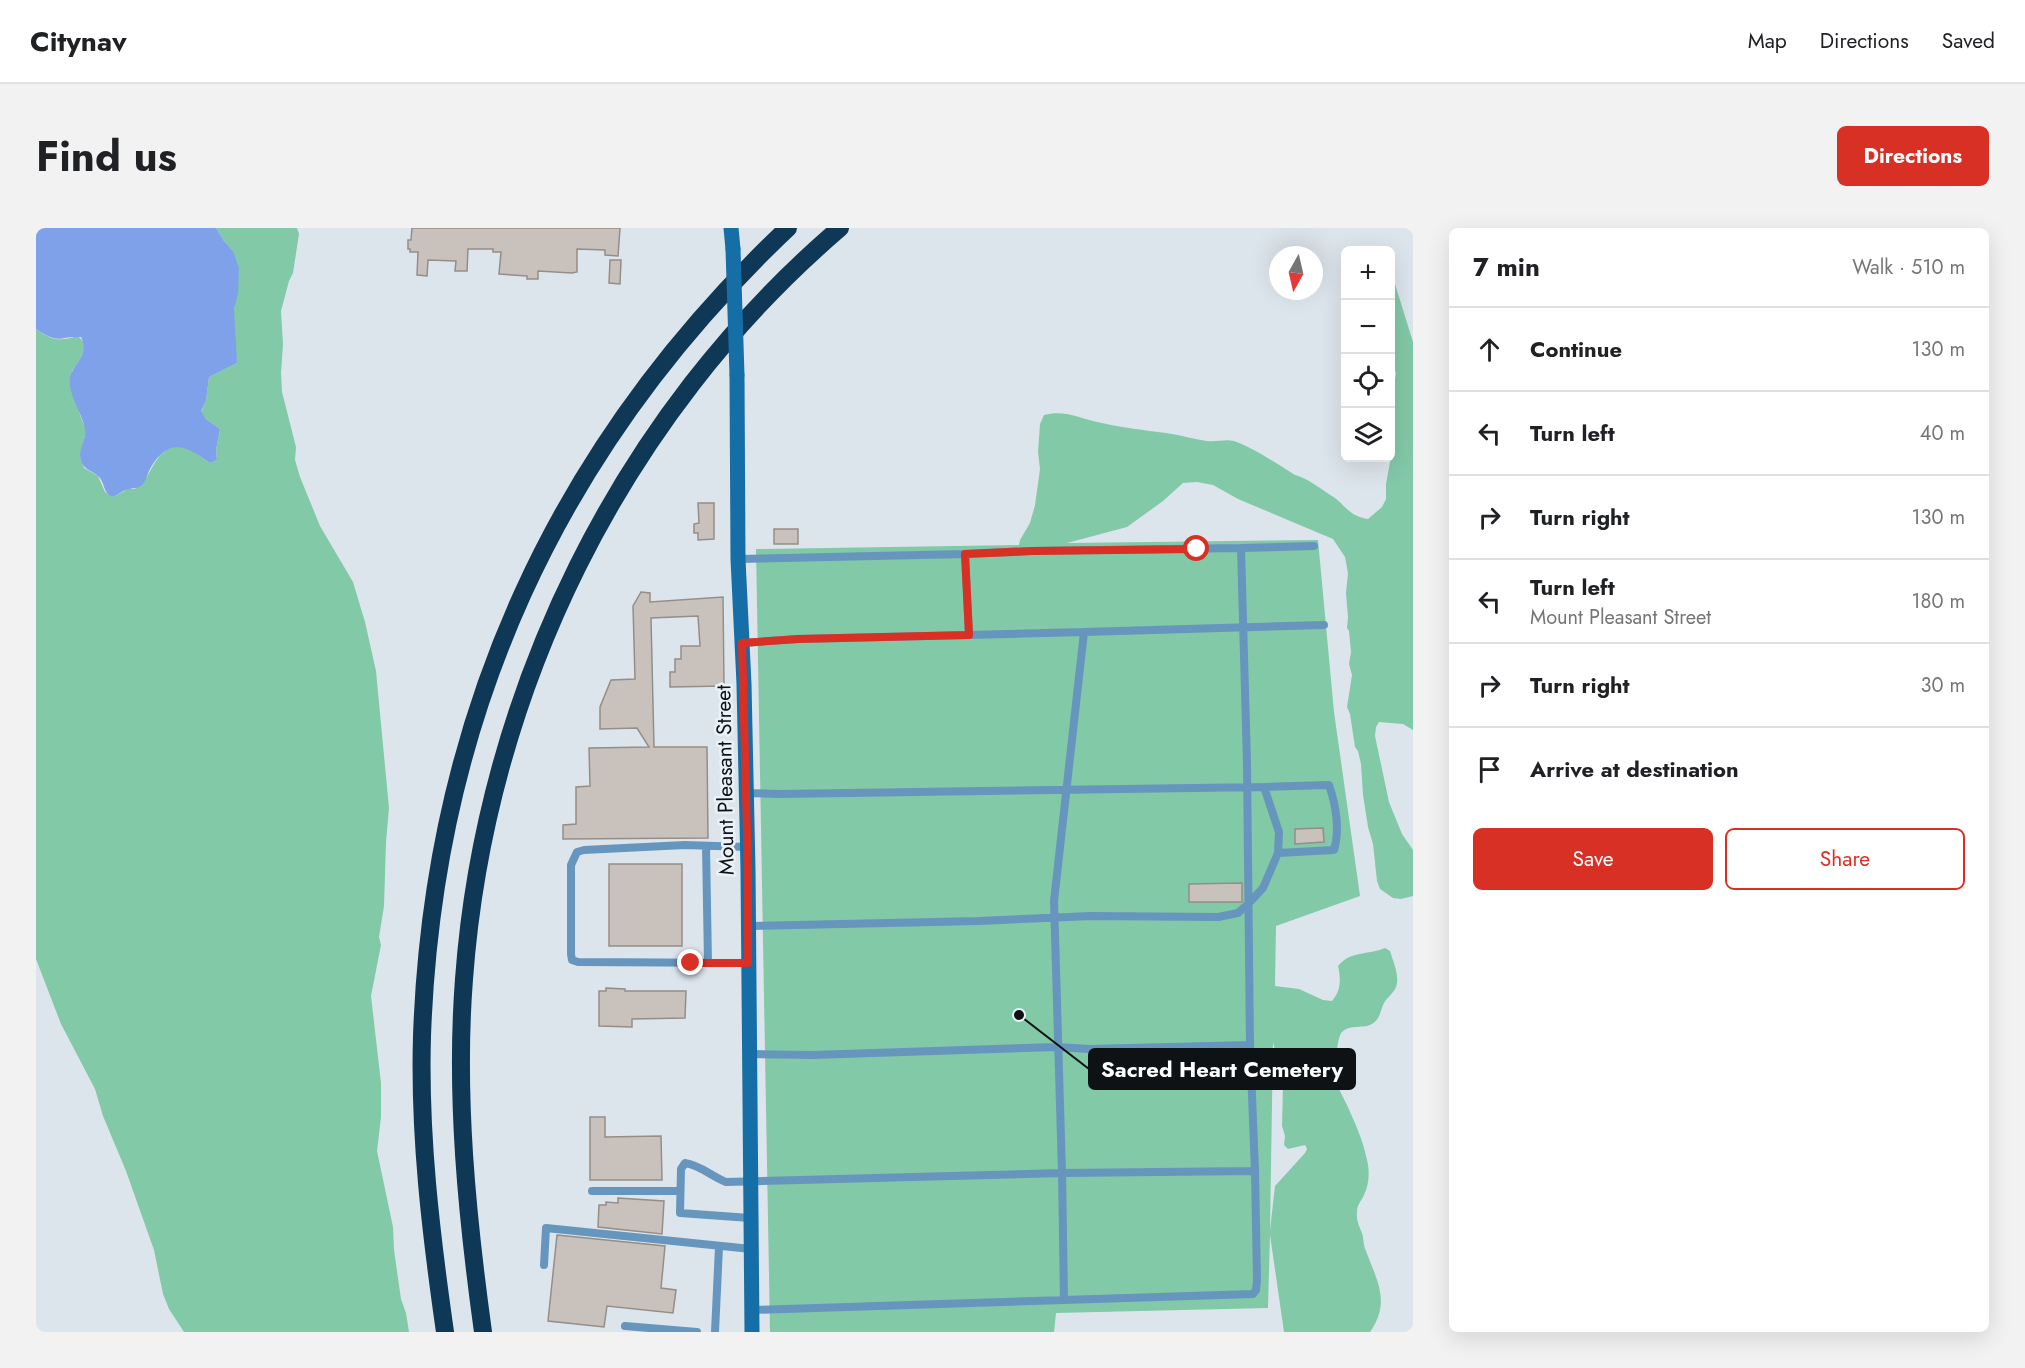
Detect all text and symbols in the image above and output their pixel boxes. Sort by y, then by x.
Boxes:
text: Citynav [30,21,127,62]
text: Map [1748,26,1787,56]
text: Directions [1820,26,1909,56]
text: Saved [1942,26,1995,56]
text: Find us [36,126,177,187]
button: Directions [1837,126,1989,186]
north arrow [1269,246,1323,300]
map controls [1341,246,1395,462]
button: + [1341,246,1395,300]
text: 7 min [1473,248,1540,286]
text: Walk · 510 m [1852,253,1965,282]
button: − [1341,300,1395,354]
icon: ahead [1473,333,1506,366]
text: Continue [1530,333,1622,365]
text: 130 m [1911,335,1965,364]
button: locate [1341,354,1395,408]
button: layers [1341,408,1395,462]
icon: left [1473,417,1506,450]
text: Turn left [1530,417,1615,449]
text: 40 m [1920,419,1965,448]
icon: right [1473,501,1506,534]
text: Turn right [1530,501,1630,533]
text: 130 m [1911,503,1965,532]
route start [1183,535,1209,561]
text: Turn left [1530,571,1615,603]
icon: left [1473,585,1506,618]
text: 180 m [1911,587,1965,616]
text: Mount Pleasant Street [1530,603,1711,632]
icon: right [1473,669,1506,702]
text: Turn right [1530,669,1630,701]
text: 30 m [1920,671,1965,700]
street label: Mount Pleasant Street [708,685,742,875]
icon: arrive [1473,753,1506,786]
text: Arrive at destination [1530,753,1739,785]
button: Save [1473,828,1713,890]
button: Share [1725,828,1965,890]
route end [677,949,703,975]
callout: Sacred Heart Cemetery [1089,1049,1355,1089]
text: Sacred Heart Cemetery [1101,1053,1343,1085]

